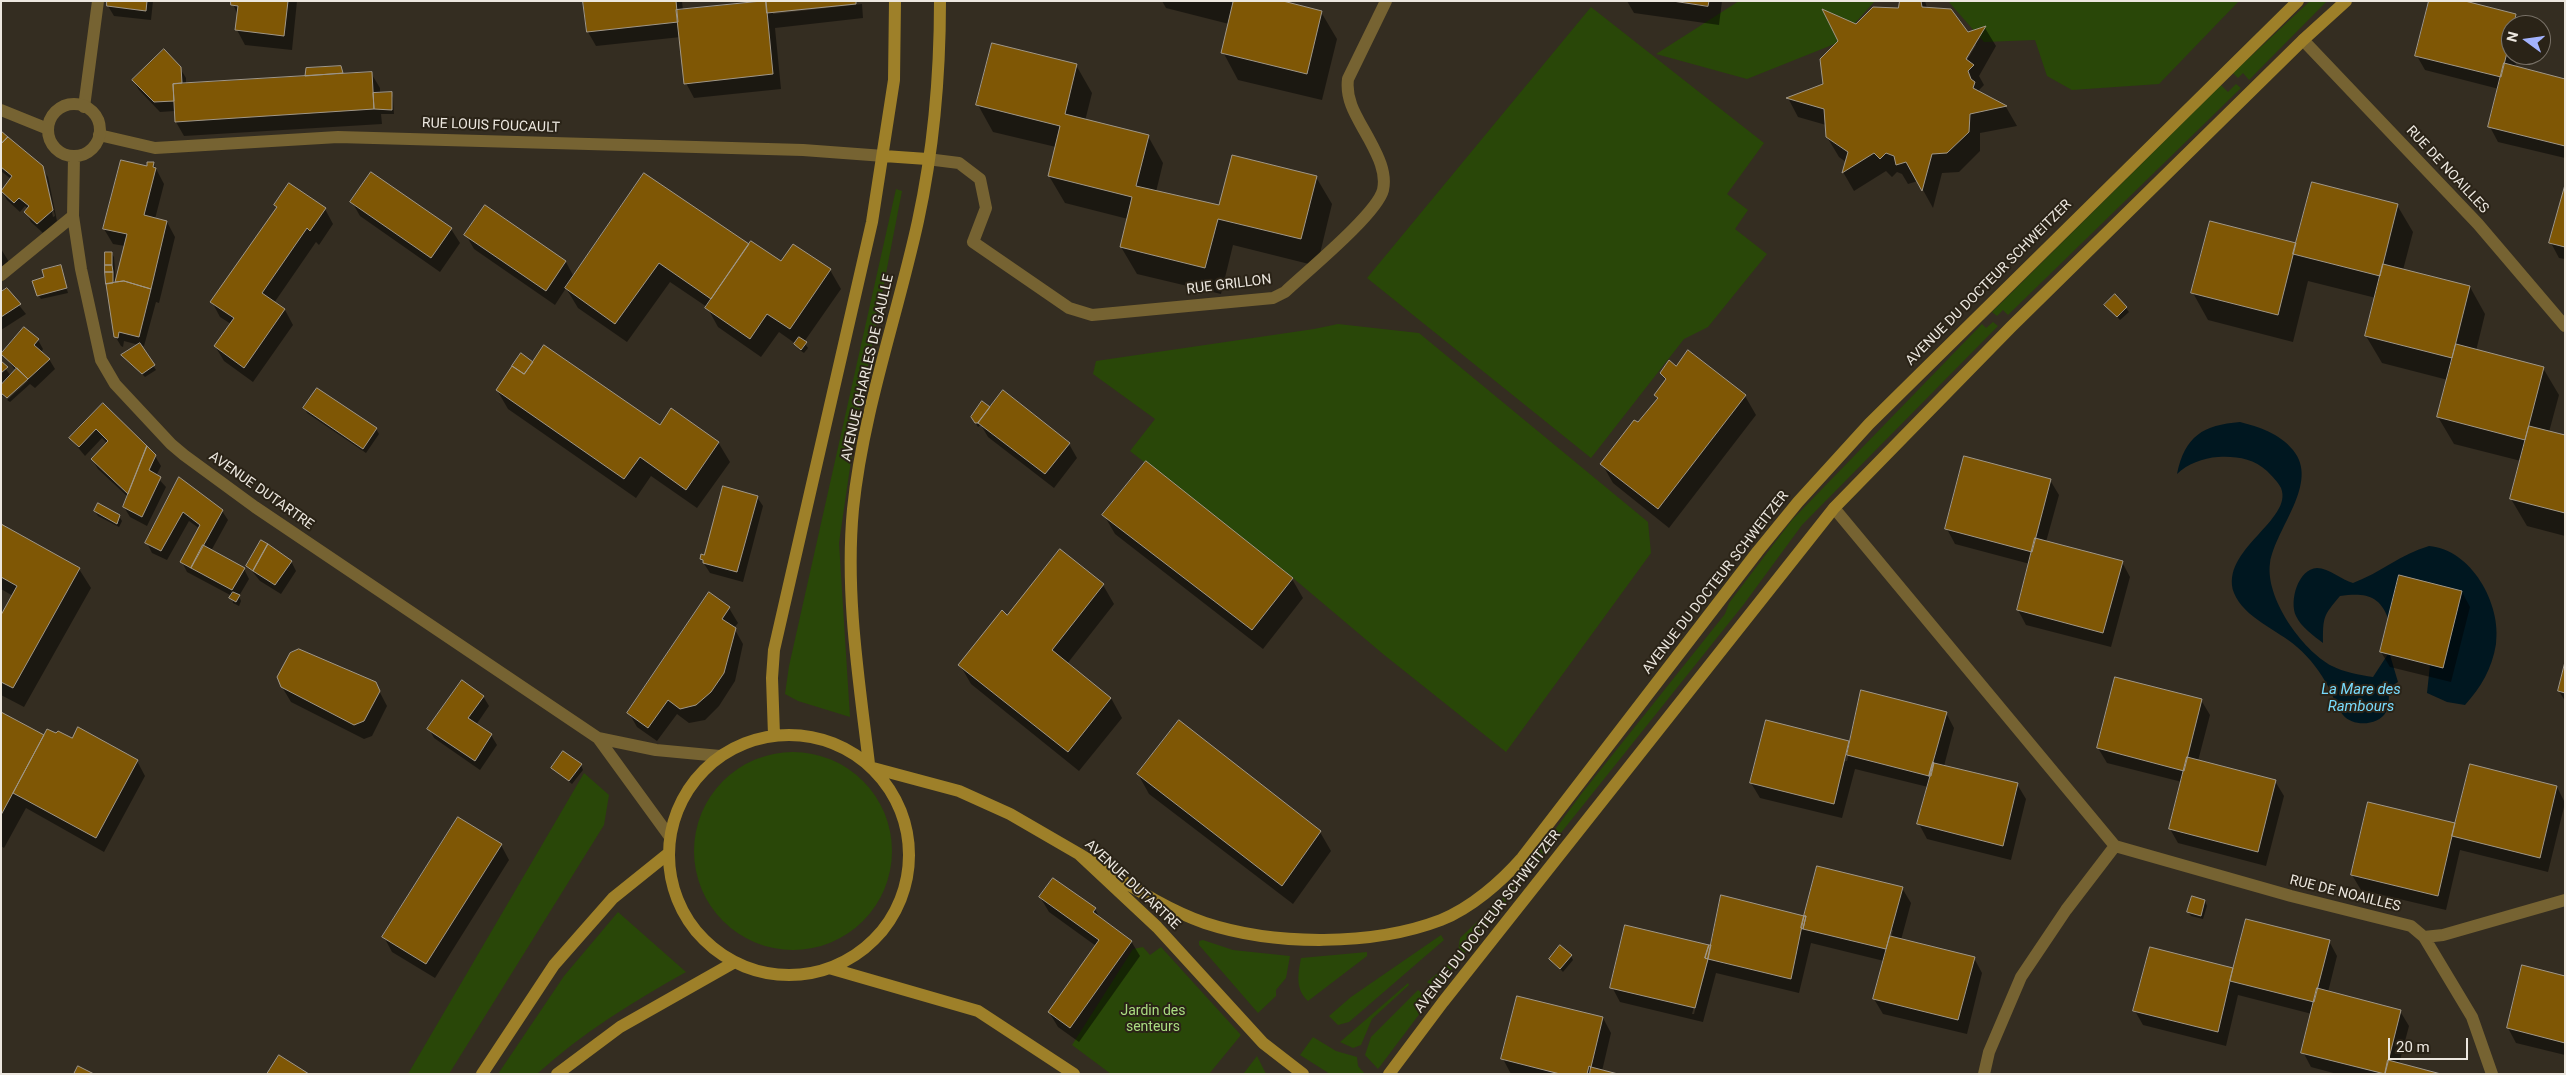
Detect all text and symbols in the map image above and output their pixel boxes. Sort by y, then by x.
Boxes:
north arrow [2501,15,2551,65]
text: N [2503,30,2521,43]
street label: RUE LOUIS FOUCAULT [422,115,560,137]
street label: RUE DE NOAILLES [2402,123,2492,217]
street label: AVENUE DU DOCTEUR SCHWEITZER [1903,197,2075,369]
street label: RUE GRILLON [1186,271,1272,299]
street label: AVENUE CHARLES DE GAULLE [838,273,898,463]
street label: AVENUE DUTARTRE [205,449,317,533]
street label: AVENUE DU DOCTEUR SCHWEITZER [1639,488,1793,678]
water label: La Mare des Rambours [2321,681,2401,716]
street label: AVENUE DU DOCTEUR SCHWEITZER [1411,827,1565,1017]
street label: AVENUE DUTARTRE [1081,837,1183,933]
street label: RUE DE NOAILLES [2288,872,2402,916]
park label: Jardin des senteurs [1120,1003,1186,1036]
scale bar [2391,1028,2471,1060]
text: 20 m [2396,1038,2430,1056]

